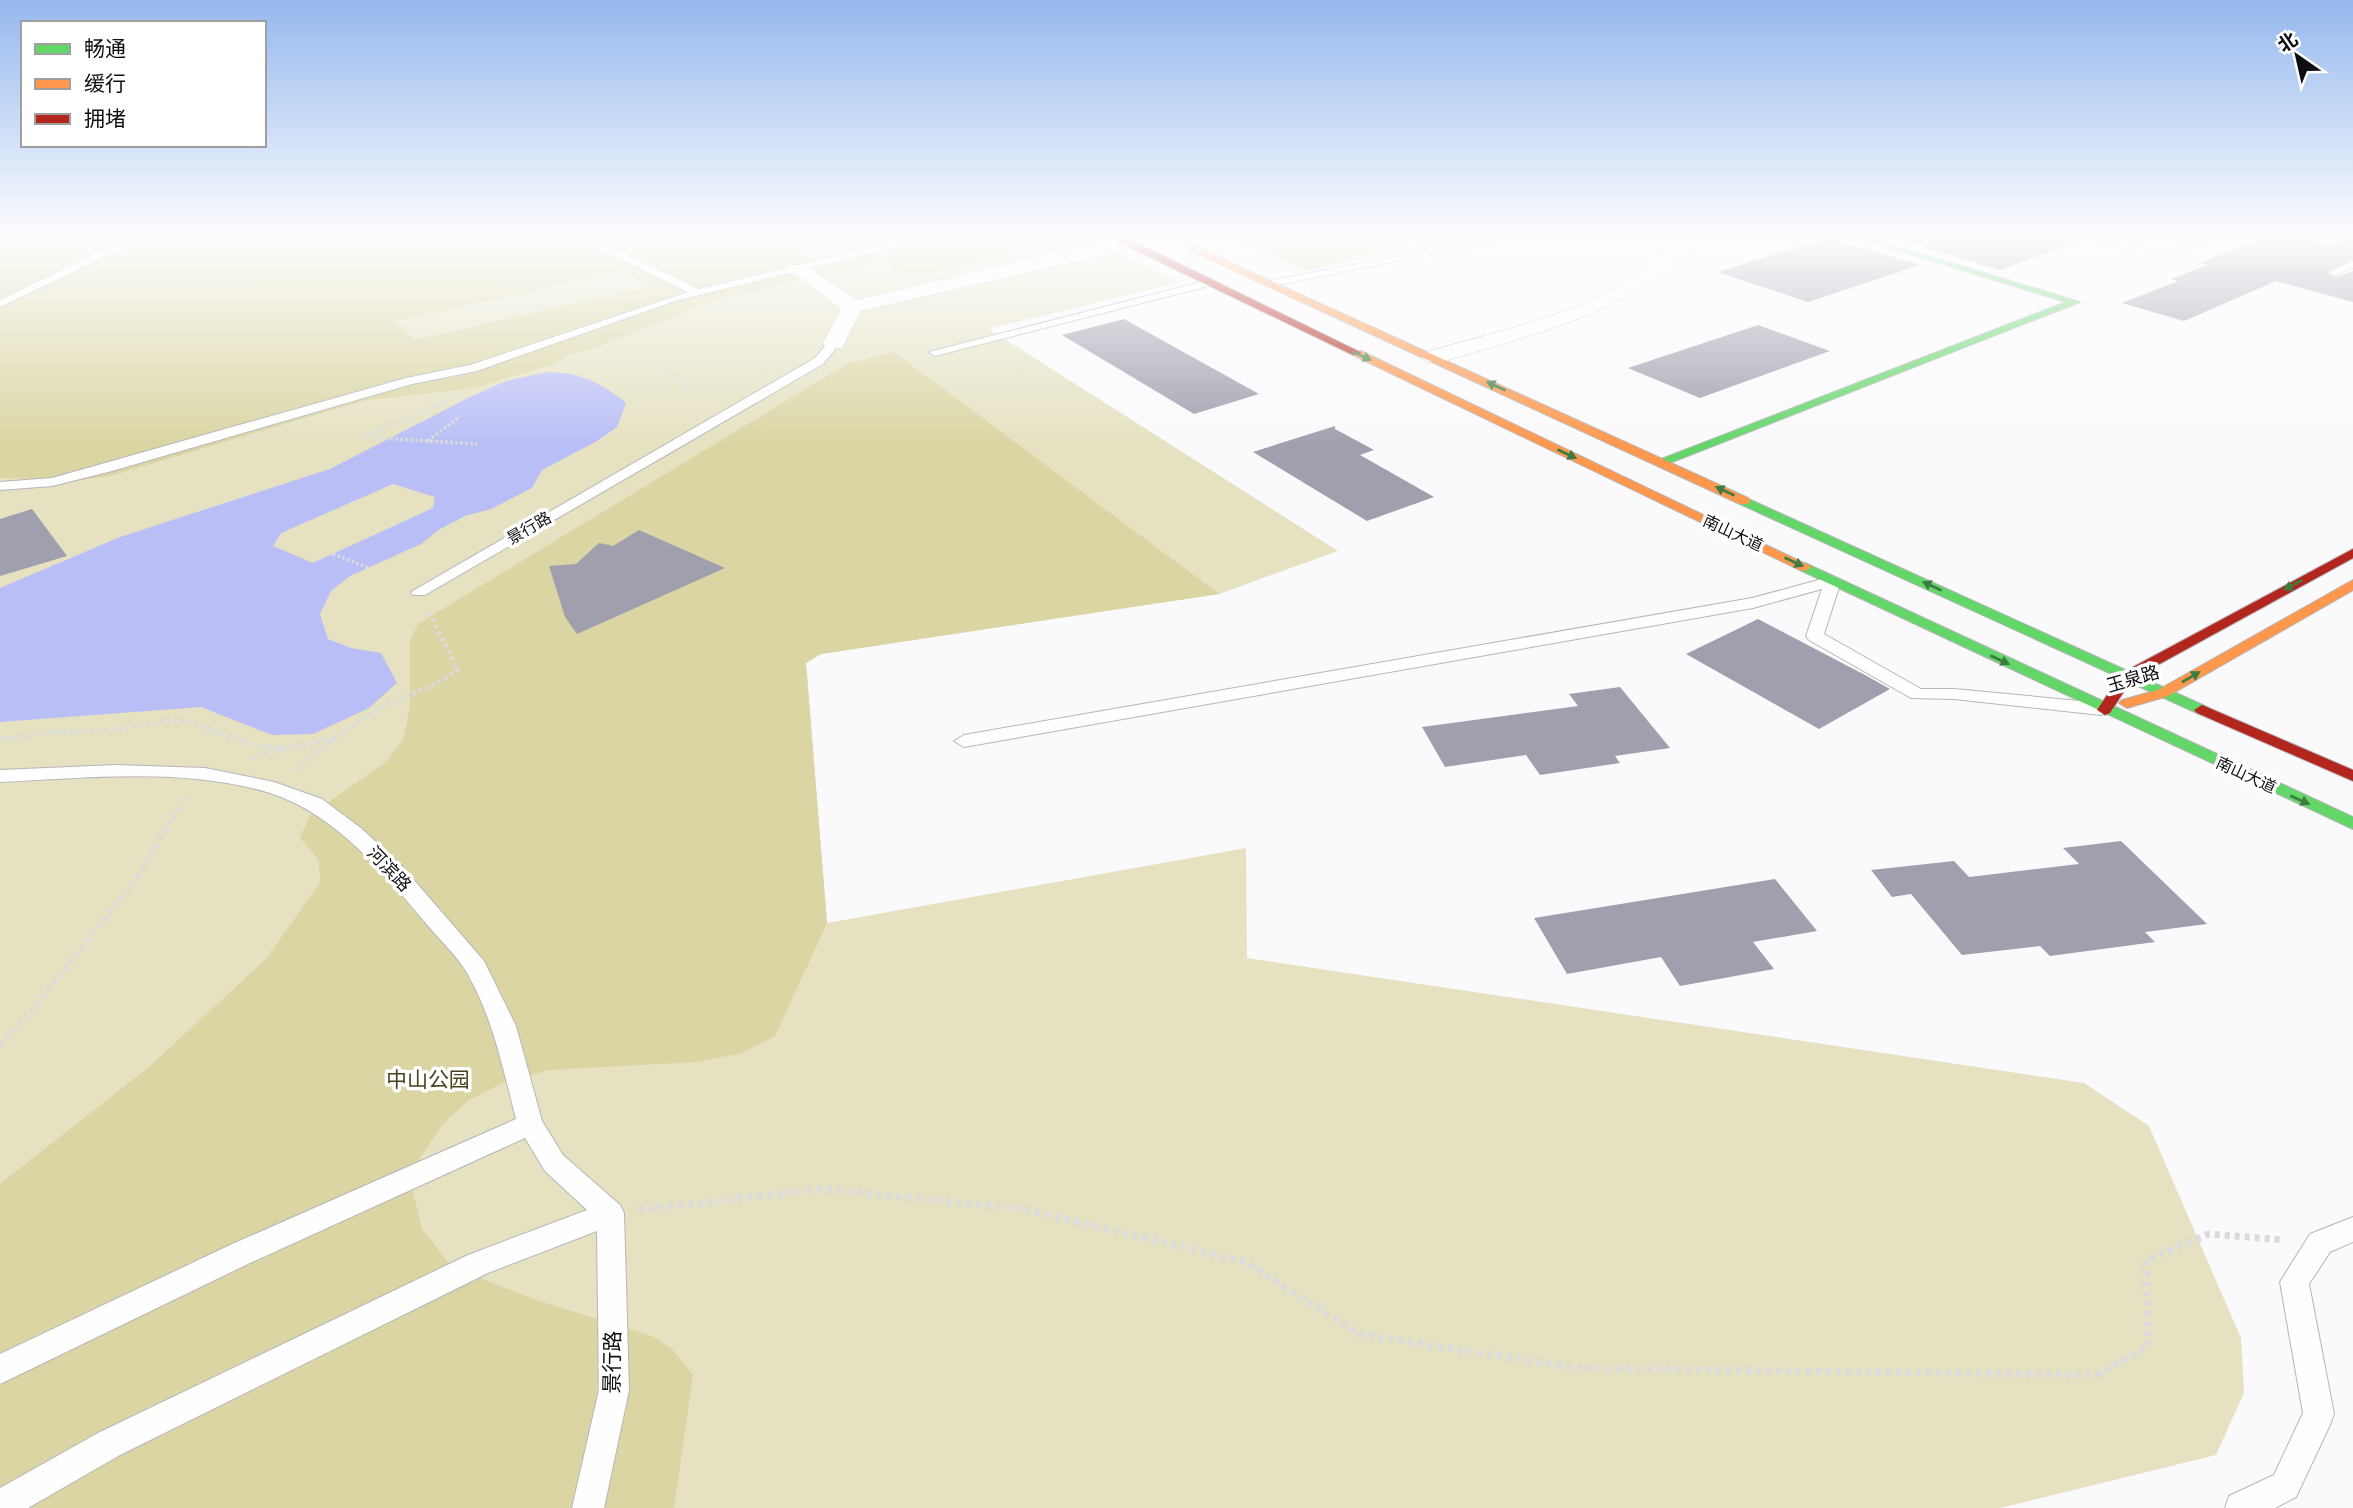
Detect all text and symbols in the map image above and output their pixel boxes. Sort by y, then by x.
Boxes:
legend [21,21,266,147]
north arrow [2262,21,2332,91]
text: 北 [2273,27,2302,57]
text: 畅通 [84,36,126,61]
text: 缓行 [84,71,126,96]
text: 拥堵 [84,106,126,131]
one-way arrow [1351,351,1372,362]
one-way arrow [1486,380,1506,391]
one-way arrow [1557,448,1577,460]
one-way arrow [1715,485,1735,497]
street label: 景行路 [503,508,555,548]
street label: 南山大道 [1700,511,1766,555]
one-way arrow [1784,557,1805,568]
one-way arrow [1922,580,1942,592]
one-way arrow [2283,580,2303,591]
one-way arrow [1990,654,2010,666]
street label: 玉泉路 [2104,661,2162,697]
one-way arrow [2182,670,2201,683]
street label: 南山大道 [2213,753,2279,797]
one-way arrow [2290,795,2311,806]
street label: 河滨路 [362,842,416,896]
park label: 中山公园 [386,1067,470,1092]
street label: 景行路 [599,1330,625,1394]

